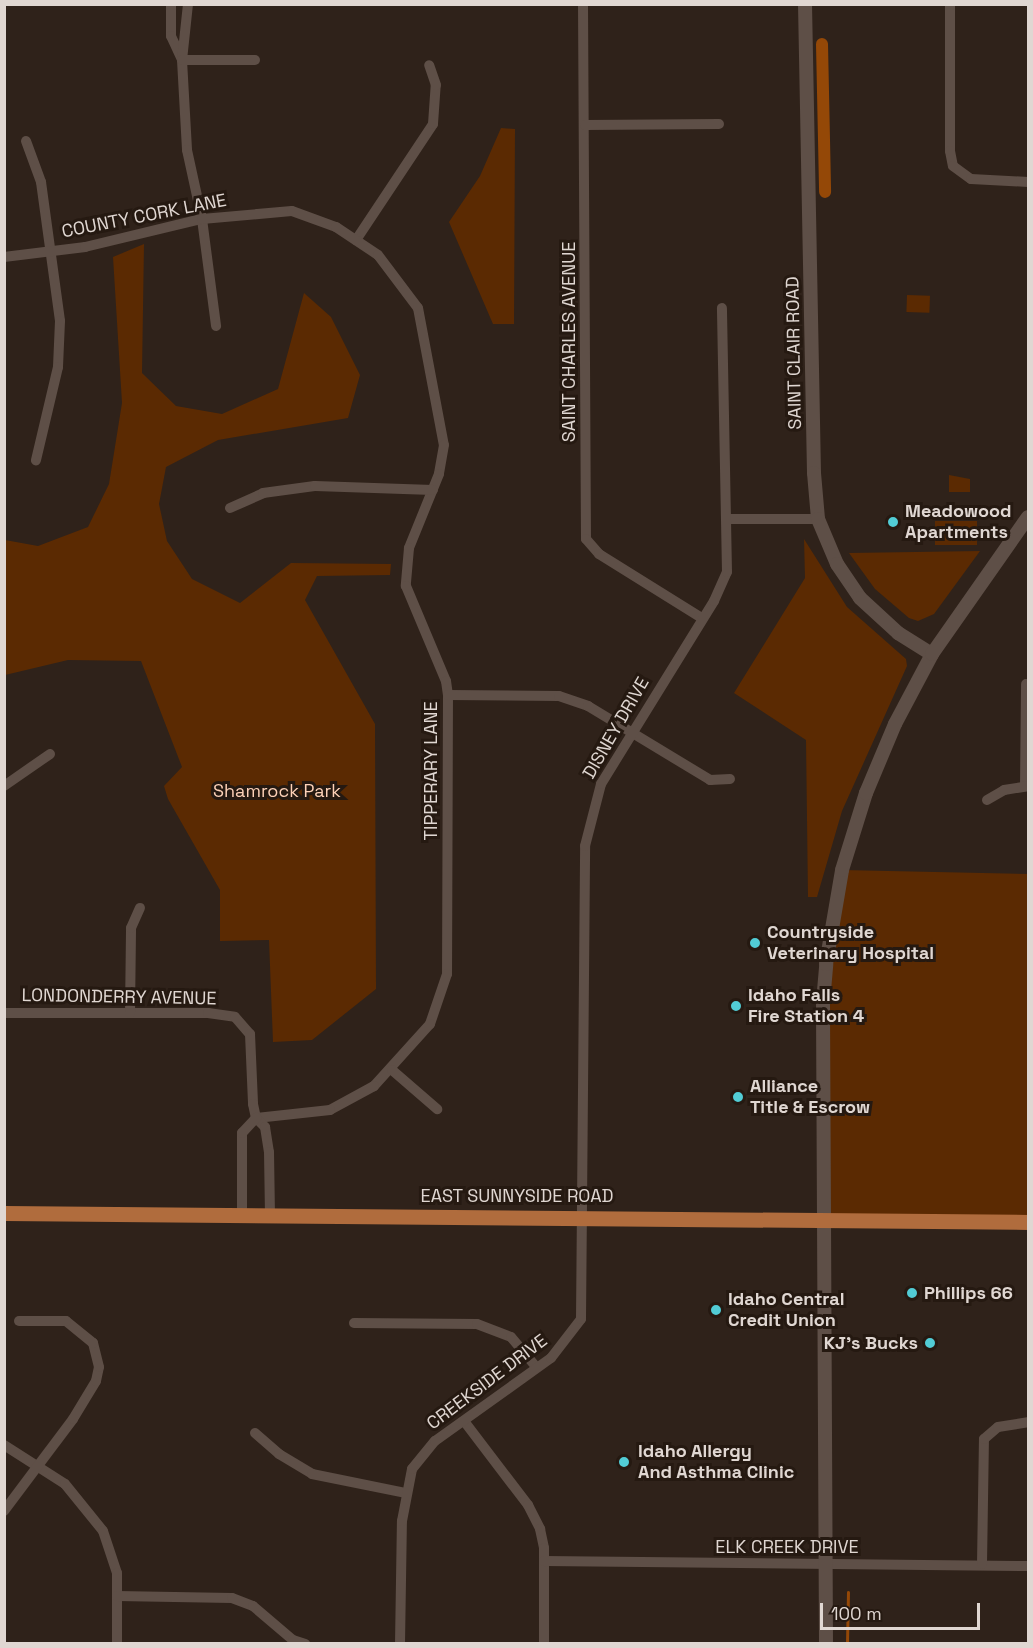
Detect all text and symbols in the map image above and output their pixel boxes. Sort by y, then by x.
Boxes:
street label: COUNTY CORK LANE [60,189,228,243]
street label: SAINT CHARLES AVENUE [558,241,580,443]
street label: SAINT CLAIR ROAD [782,276,806,430]
place label: Meadowood Apartments [905,501,1012,544]
marker: Meadowood Apartments [886,515,900,529]
street label: DISNEY DRIVE [578,673,654,783]
street label: TIPPERARY LANE [420,701,442,841]
park label: Shamrock Park [213,780,341,802]
place label: Countryside Veterinary Hospital [767,922,934,964]
marker: Countryside Veterinary Hospital [748,936,762,950]
street label: LONDONDERRY AVENUE [21,984,217,1010]
place label: Idaho Falls Fire Station 4 [748,985,864,1028]
marker: Idaho Falls Fire Station 4 [729,999,743,1013]
place label: Alliance Title & Escrow [750,1076,870,1118]
marker: Alliance Title & Escrow [731,1090,745,1104]
street label: EAST SUNNYSIDE ROAD [420,1185,614,1207]
place label: Phillips 66 [924,1282,1013,1304]
marker: Phillips 66 [905,1286,919,1300]
place label: Idaho Central Credit Union [728,1289,844,1332]
marker: Idaho Central Credit Union [709,1303,723,1317]
street label: CREEKSIDE DRIVE [423,1330,551,1434]
place label: KJ's Bucks [824,1332,918,1354]
marker: KJ's Bucks [923,1336,937,1350]
place label: Idaho Allergy And Asthma Clinic [638,1441,794,1484]
marker: Idaho Allergy And Asthma Clinic [615,1453,633,1471]
street label: ELK CREEK DRIVE [715,1536,859,1558]
scale bar [823,1591,984,1629]
text: 100 m [831,1602,882,1625]

